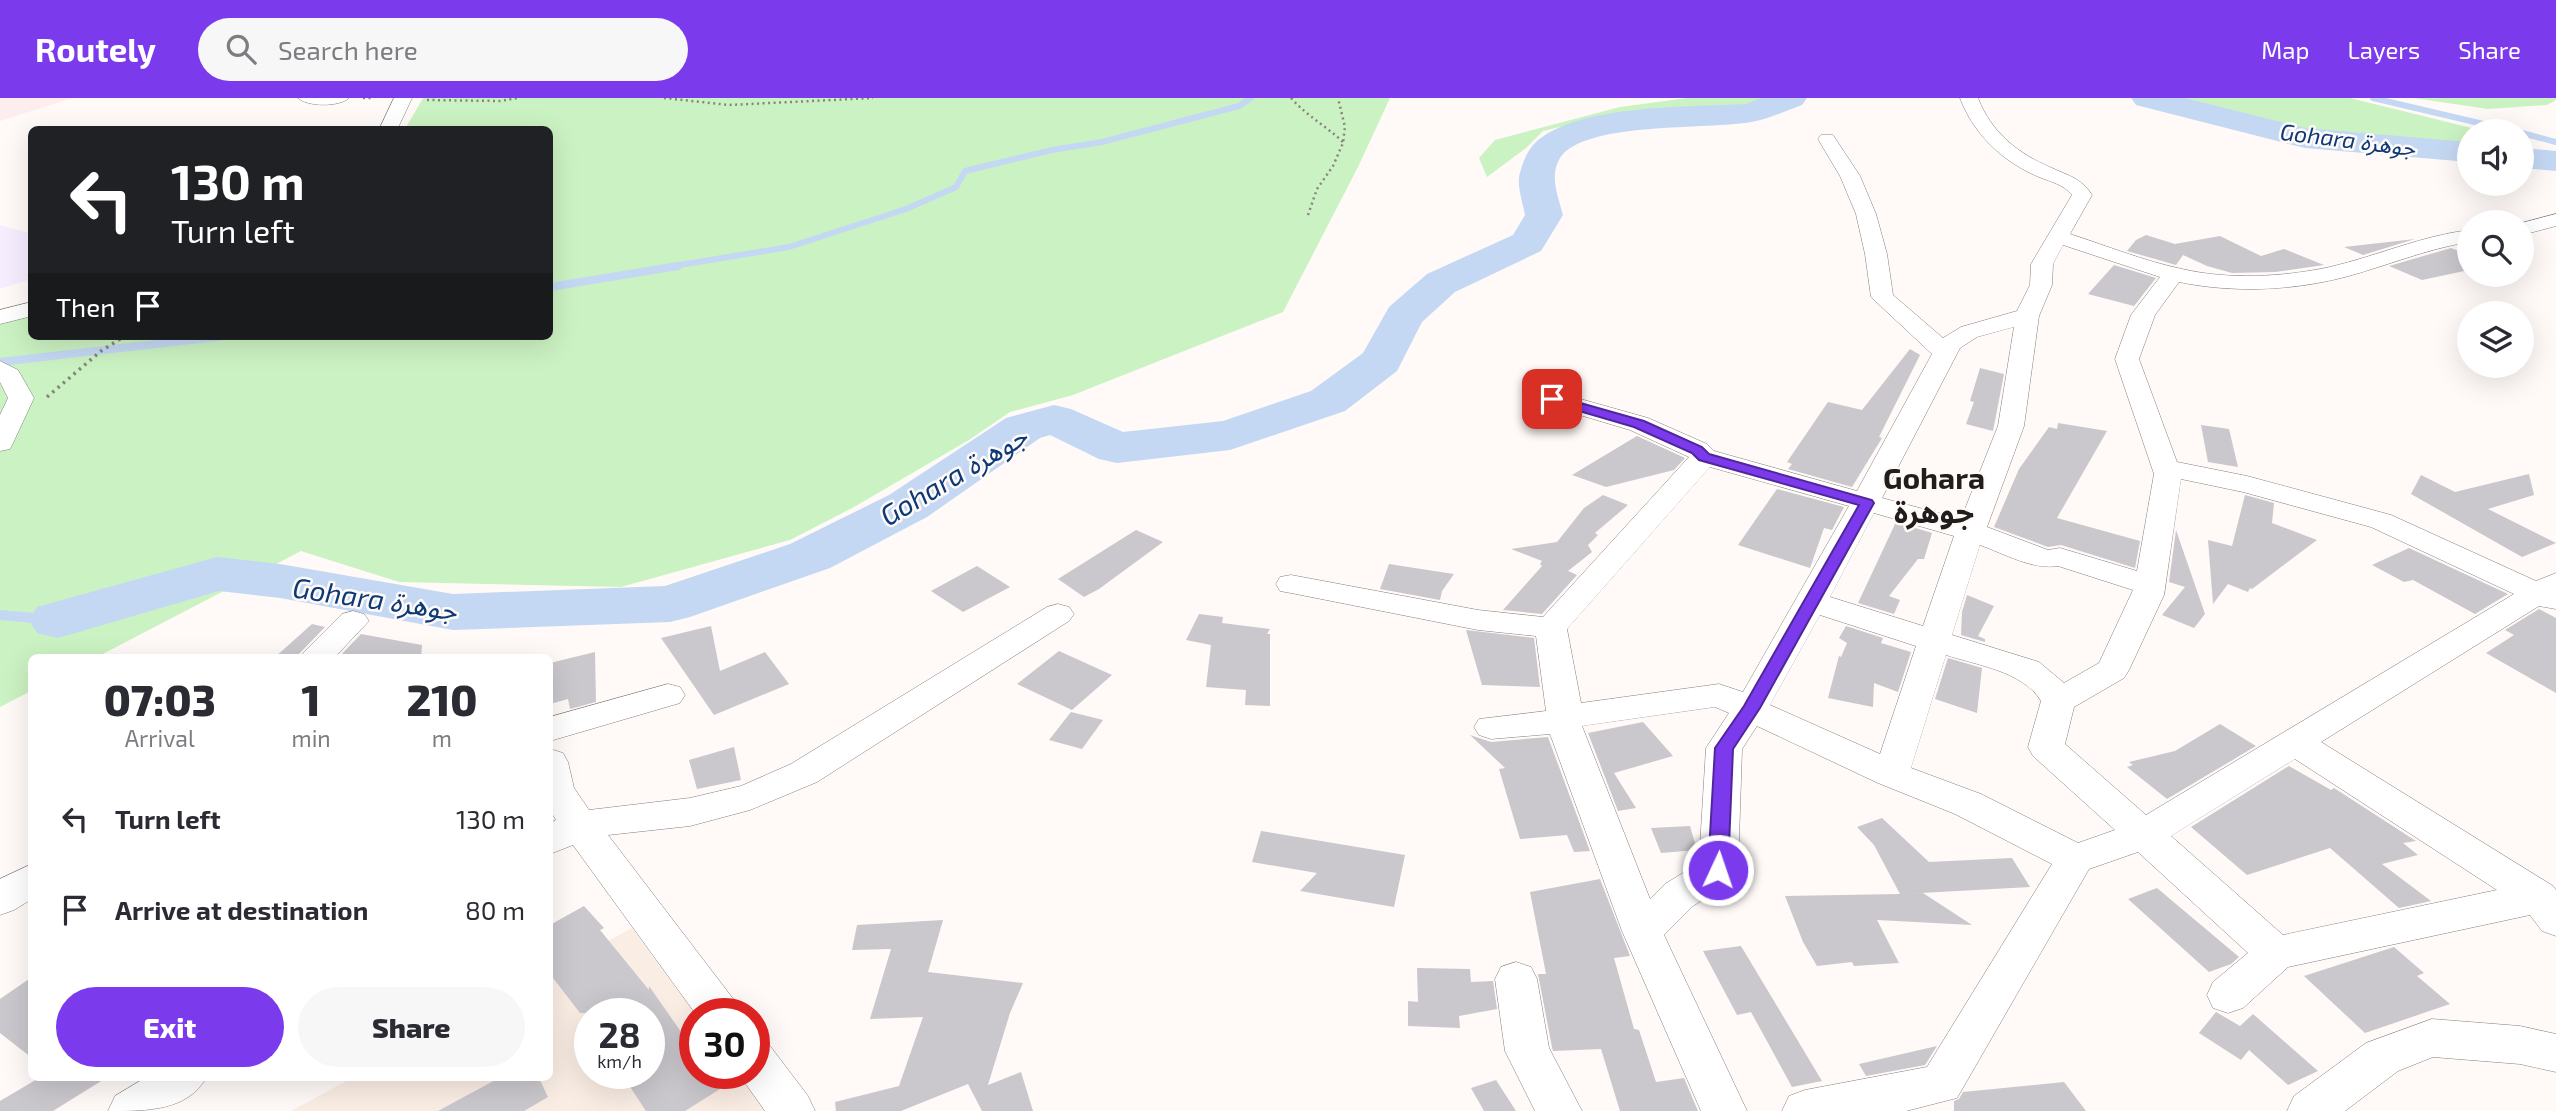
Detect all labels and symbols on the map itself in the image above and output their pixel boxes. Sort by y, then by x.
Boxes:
water label: Gohara جوهرة [2279,117,2418,162]
pin [1522,369,1582,429]
water label: Gohara جوهرة [873,417,1034,533]
district label: Gohara جوهرة [1883,459,1985,530]
water label: Gohara جوهرة [290,570,460,627]
position arrow [1681,833,1755,907]
speed limit sign: 30 [679,998,770,1089]

